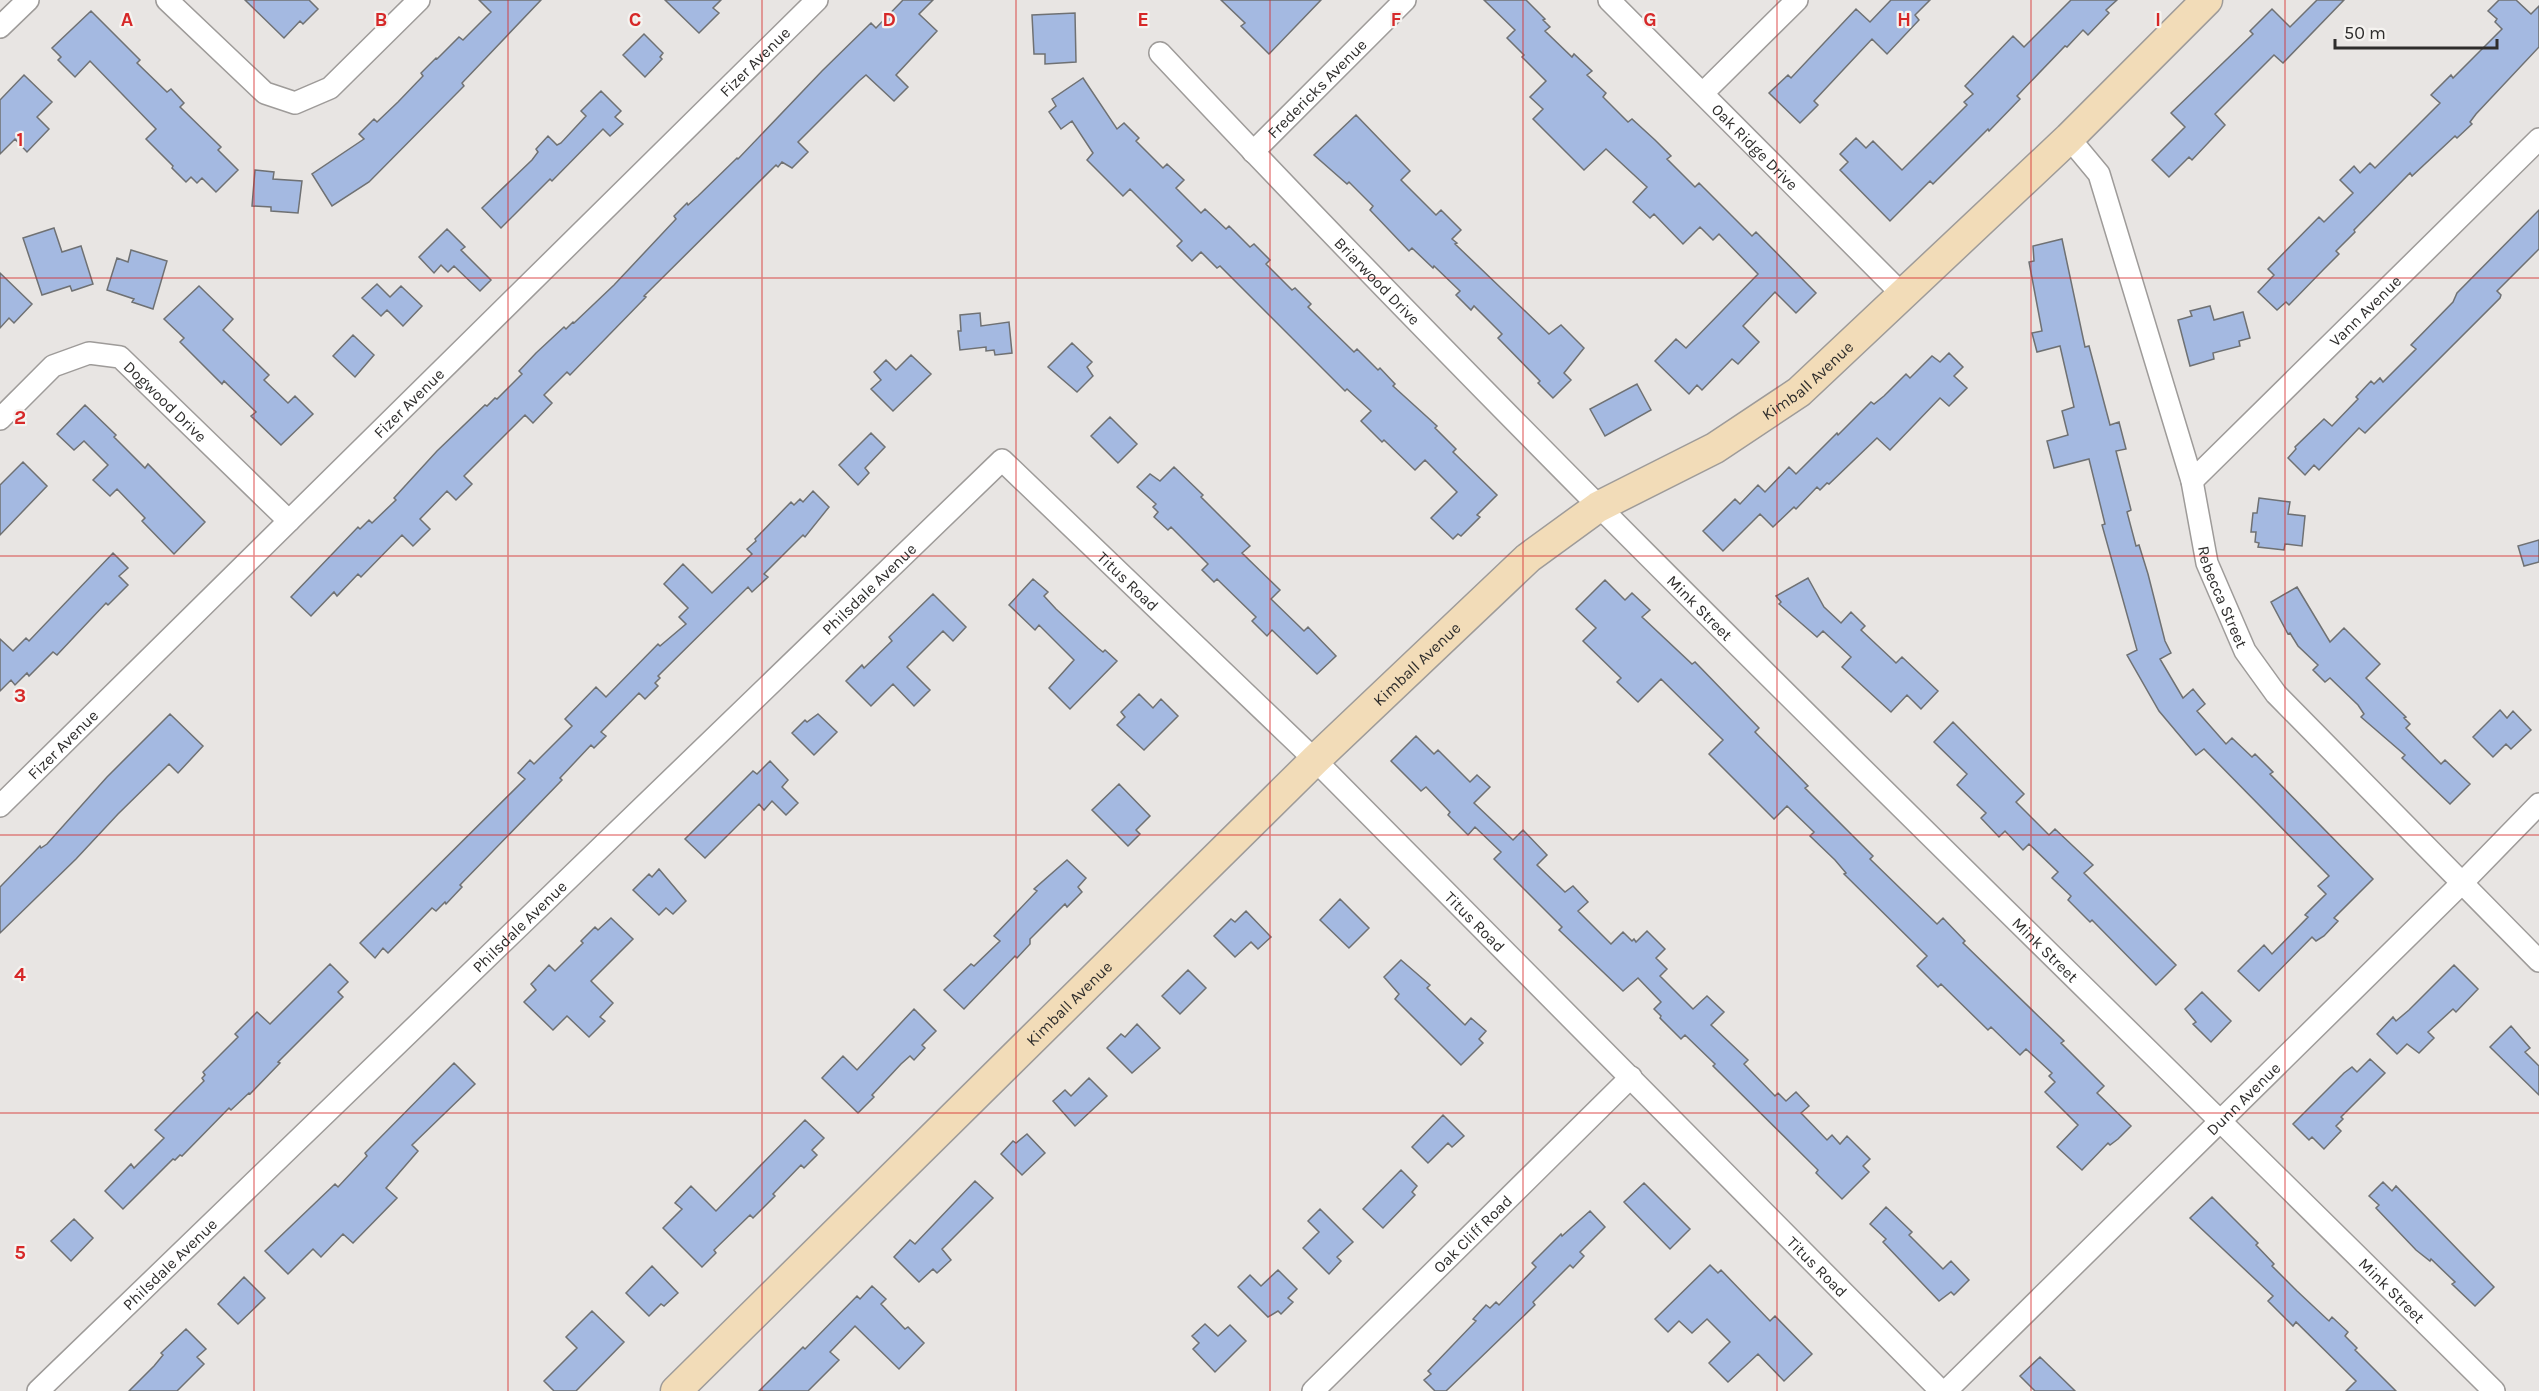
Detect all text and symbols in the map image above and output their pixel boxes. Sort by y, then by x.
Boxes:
text: A [121,8,134,31]
text: B [375,8,387,31]
text: C [629,8,641,31]
text: D [882,8,896,31]
text: E [1137,8,1149,31]
text: F [1391,8,1402,31]
text: G [1643,8,1657,31]
text: H [1897,8,1911,31]
text: I [2155,8,2161,31]
scale bar [2335,12,2497,50]
text: 50 m [2344,22,2386,44]
street label: Fizer Avenue [716,23,794,101]
street label: Fredericks Avenue [1263,35,1371,142]
street label: Oak Ridge Drive [1708,100,1802,194]
text: 1 [16,128,24,151]
street label: Briarwood Drive [1330,233,1424,329]
street label: Vann Avenue [2326,271,2405,350]
street label: Kimball Avenue [1758,337,1857,424]
street label: Dogwood Drive [120,357,211,446]
street label: Fizer Avenue [370,364,448,442]
text: 2 [14,406,26,429]
street label: Philsdale Avenue [818,539,920,639]
street label: Rebecca Street [2194,544,2252,651]
street label: Titus Road [1093,548,1162,615]
street label: Mink Street [1663,571,1736,645]
street label: Kimball Avenue [1369,618,1465,710]
text: 3 [14,684,26,707]
street label: Fizer Avenue [24,706,102,783]
street label: Philsdale Avenue [468,877,571,976]
street label: Titus Road [1441,887,1509,956]
street label: Mink Street [2008,913,2082,986]
street label: Kimball Avenue [1022,957,1116,1050]
text: 4 [14,963,26,986]
street label: Dunn Avenue [2203,1058,2284,1139]
street label: Oak Cliff Road [1430,1191,1516,1277]
street label: Philsdale Avenue [119,1214,221,1314]
street label: Titus Road [1783,1232,1851,1301]
text: 5 [14,1241,26,1264]
street label: Mink Street [2355,1254,2428,1327]

